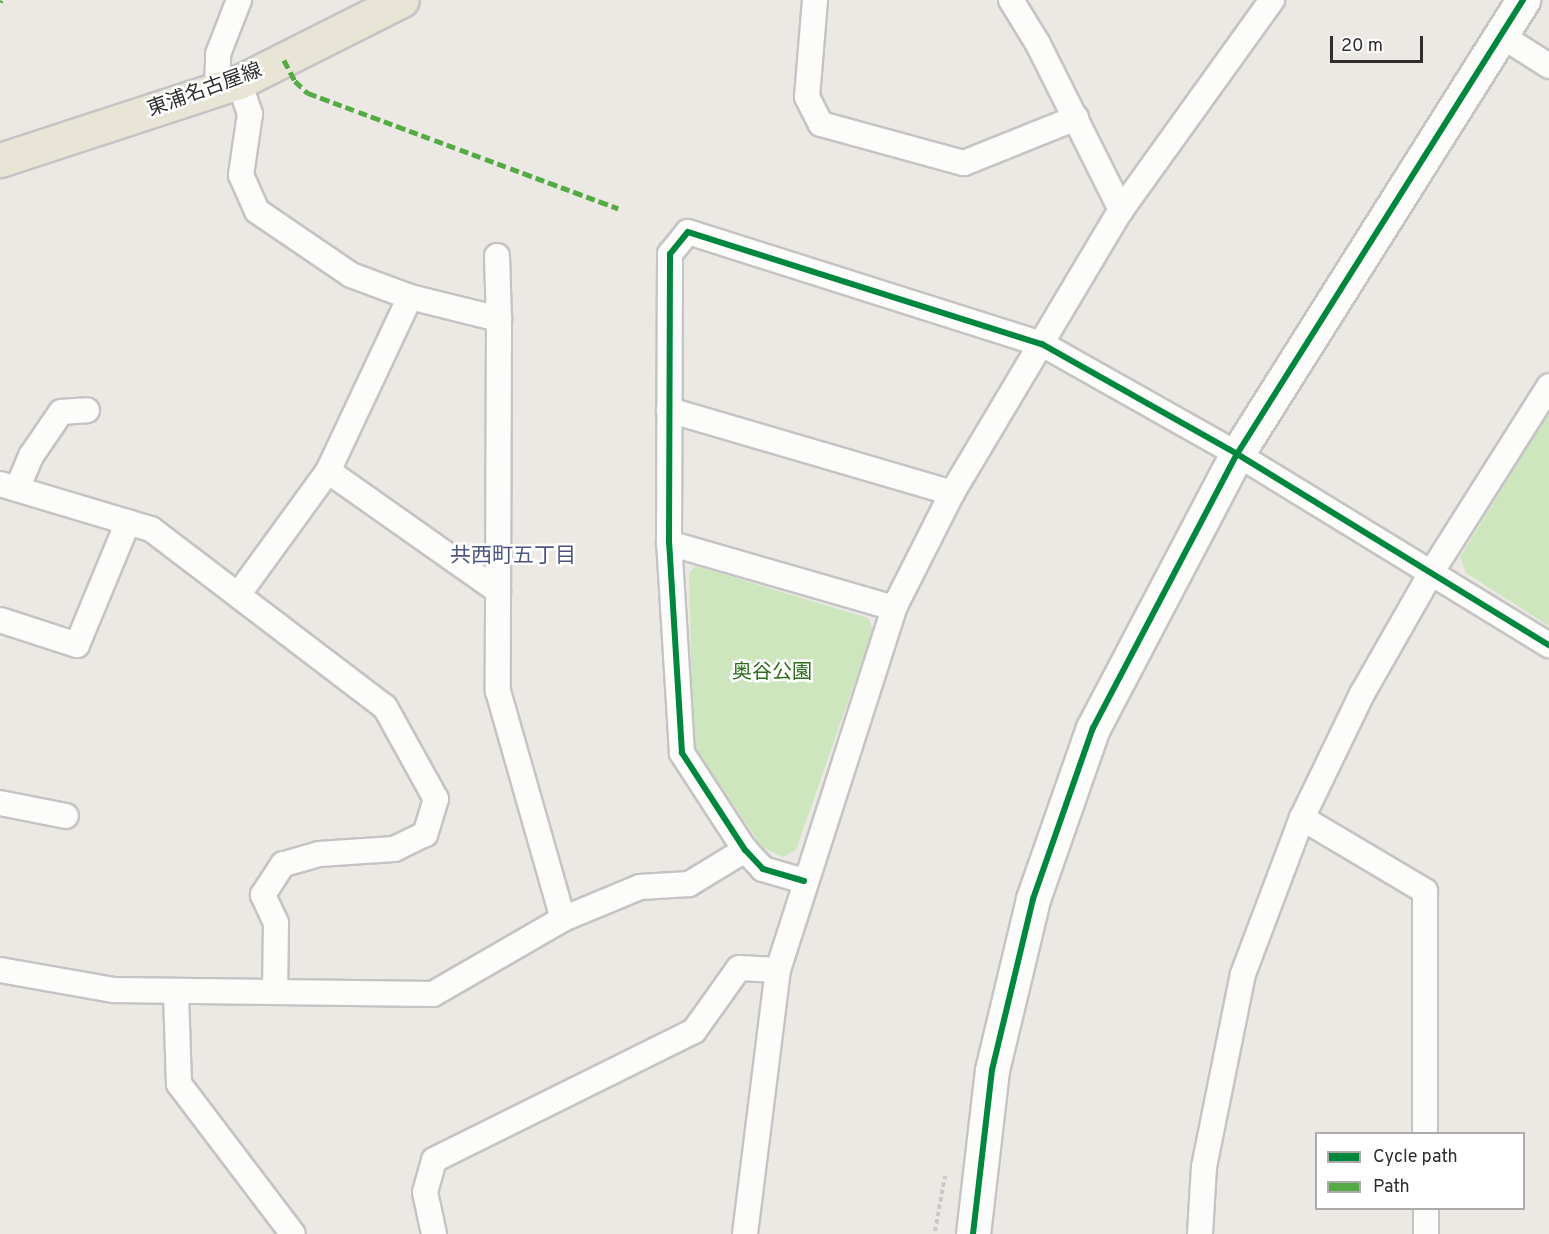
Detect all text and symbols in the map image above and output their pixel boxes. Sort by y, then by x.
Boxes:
scale bar [1333,24,1426,62]
text: 20 m [1341,35,1383,58]
street label: 東浦名古屋線 [145,59,265,123]
district label: 共西町五丁目 [450,544,576,570]
park label: 奥谷公園 [732,661,812,685]
legend [1315,1132,1525,1210]
text: Cycle path [1373,1146,1458,1169]
text: Path [1373,1176,1410,1199]

